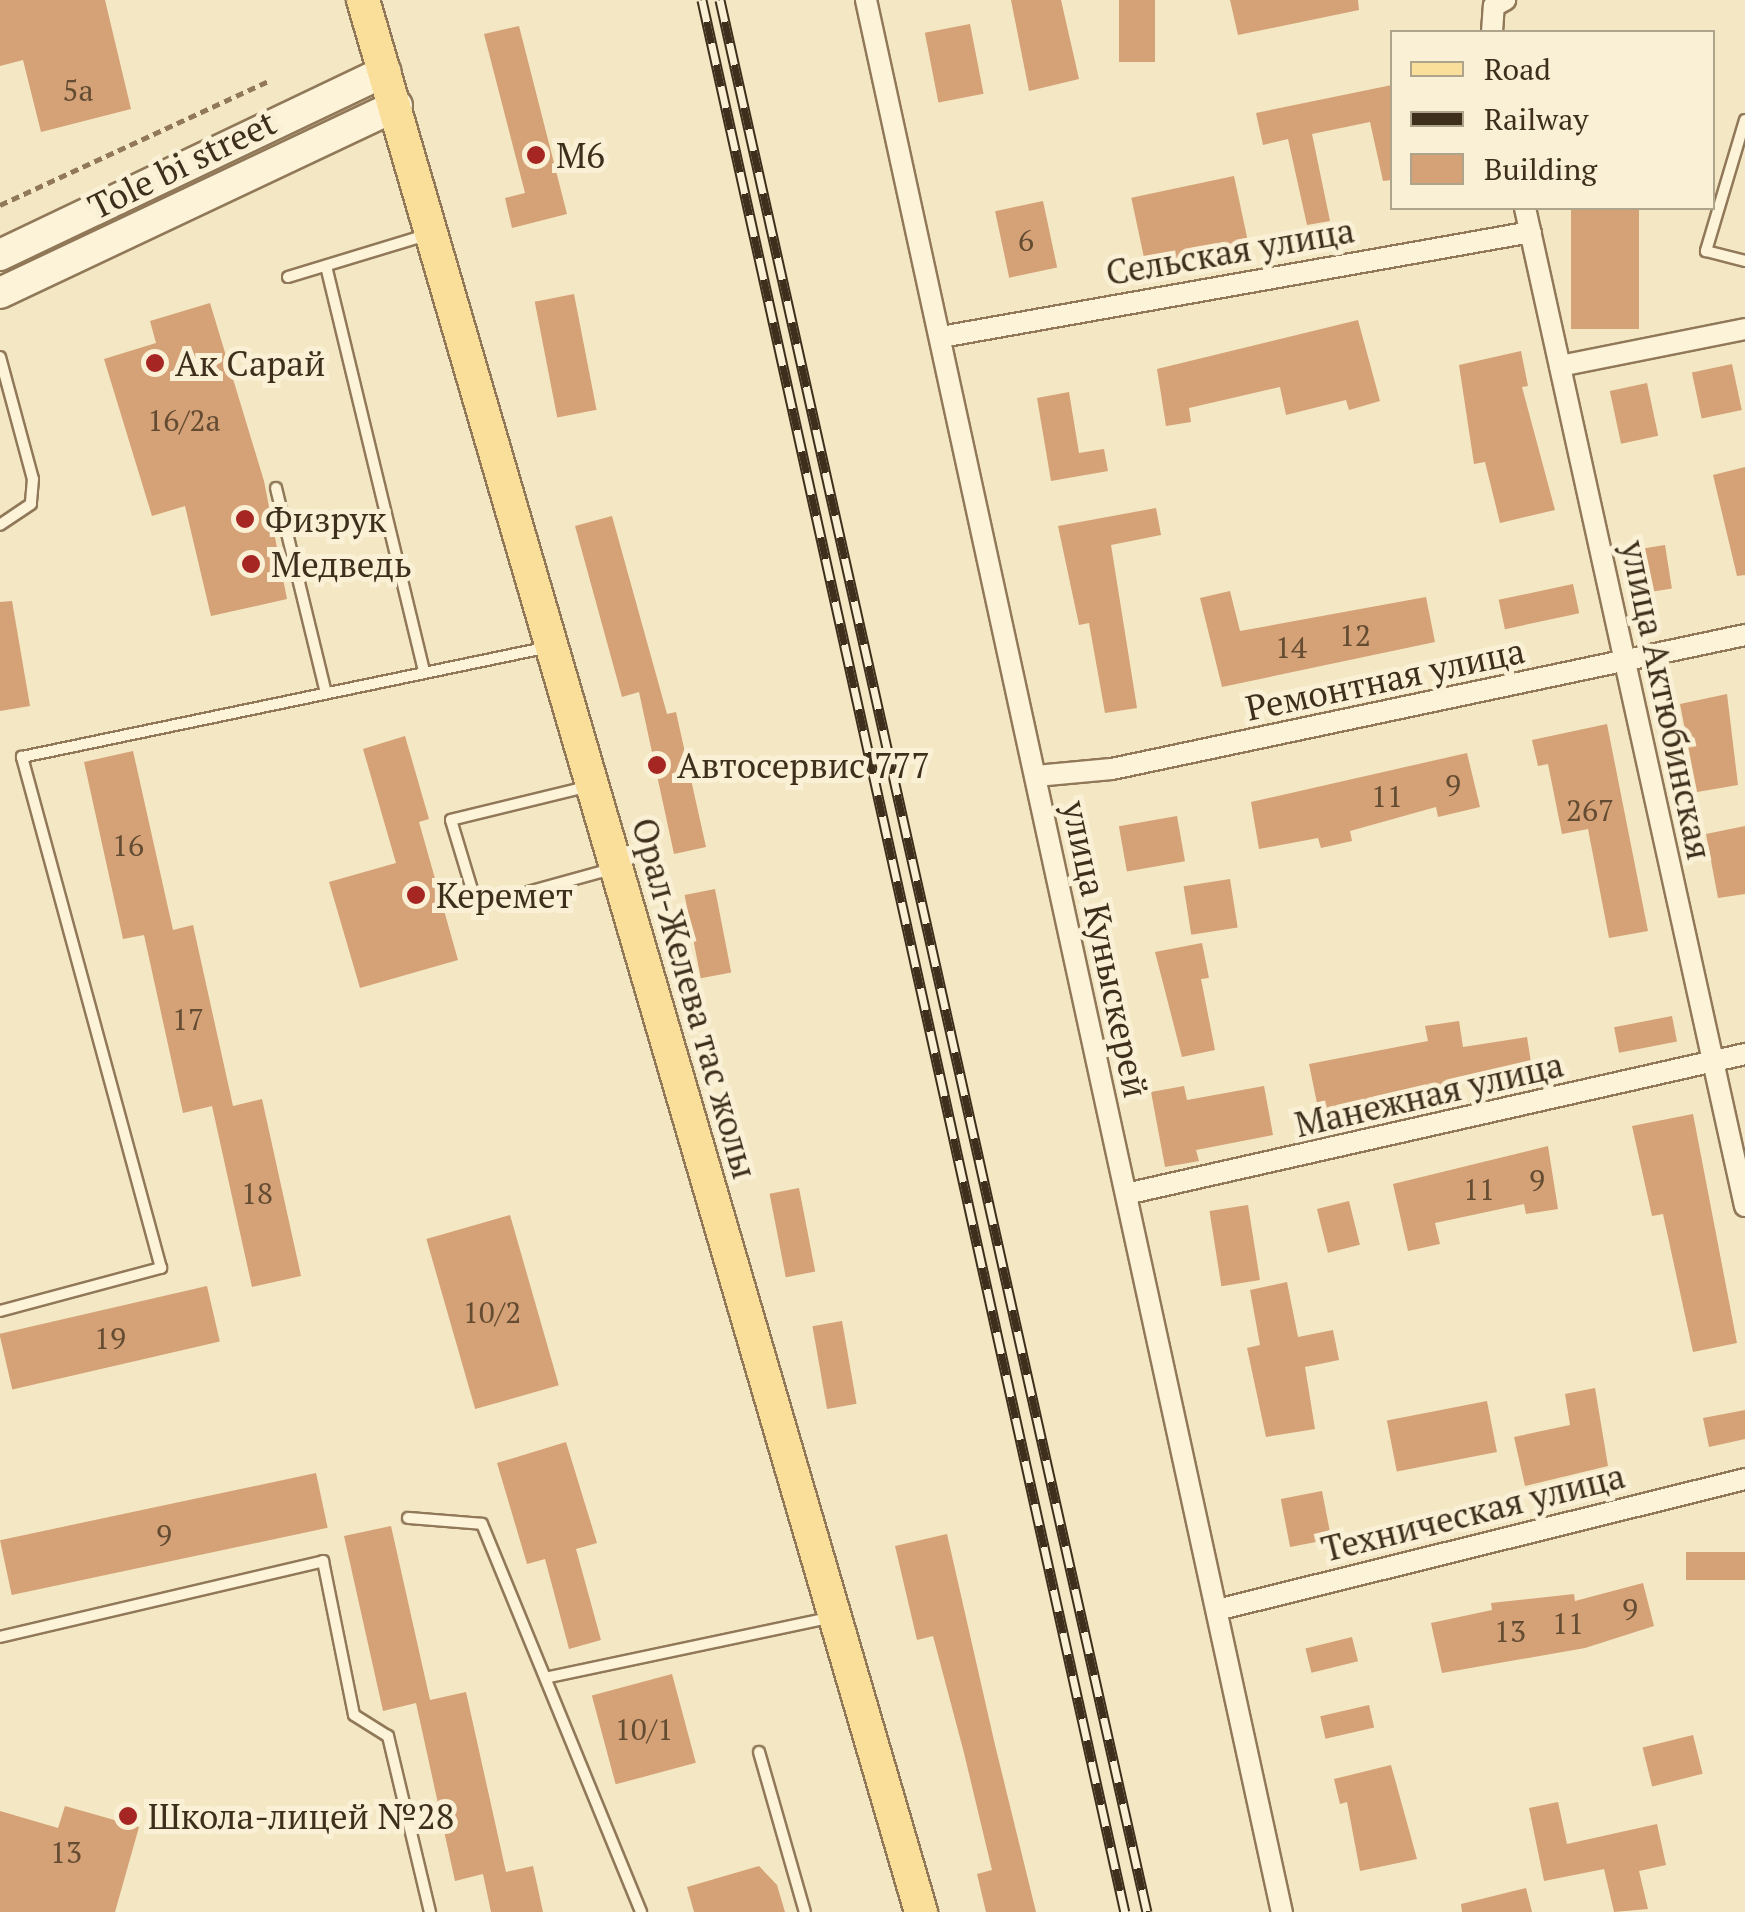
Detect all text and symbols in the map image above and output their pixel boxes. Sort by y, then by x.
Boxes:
legend [1390,30,1715,210]
text: Road [1484,49,1551,89]
house number: 5а [62,72,94,108]
text: Railway [1484,99,1588,139]
street label: Tole bi street [81,101,283,227]
place label: М6 [556,134,605,176]
marker: М6 [525,144,547,166]
text: Building [1484,149,1597,189]
street label: Сельская улица [1103,208,1357,294]
house number: 6 [1018,222,1034,258]
place label: Ак Сарай [175,342,325,384]
marker: Ак Сарай [144,352,166,374]
house number: 16/2а [147,402,221,438]
place label: Физрук [265,498,387,540]
marker: Физрук [234,508,256,530]
street label: улица Актюбинская [1613,536,1721,864]
place label: Медведь [271,543,412,585]
marker: Медведь [240,553,262,575]
house number: 12 [1339,617,1371,653]
street label: Ремонтная улица [1242,629,1528,729]
house number: 14 [1275,629,1307,665]
place label: Автосервис 777 [677,744,930,786]
marker: Автосервис 777 [646,754,668,776]
house number: 9 [1445,767,1461,803]
house number: 11 [1371,778,1403,814]
house number: 267 [1566,792,1614,828]
street label: улица Куныскерей [1054,797,1158,1101]
street label: Орал-Желева тас жолы [623,812,767,1184]
house number: 16 [112,827,144,863]
place label: Керемет [436,874,573,916]
marker: Керемет [405,884,427,906]
house number: 17 [172,1001,204,1037]
street label: Манежная улица [1291,1043,1567,1145]
house number: 9 [1529,1162,1545,1198]
house number: 11 [1463,1171,1495,1207]
house number: 18 [241,1175,273,1211]
house number: 10/2 [463,1294,521,1330]
house number: 19 [94,1320,126,1356]
street label: Техническая улица [1317,1454,1629,1570]
house number: 9 [156,1517,172,1553]
house number: 9 [1622,1591,1638,1627]
house number: 11 [1552,1605,1584,1641]
house number: 13 [1494,1613,1526,1649]
house number: 10/1 [615,1711,673,1747]
place label: Школа-лицей №28 [148,1795,454,1837]
marker: Школа-лицей №28 [117,1805,139,1827]
house number: 13 [50,1834,82,1870]

